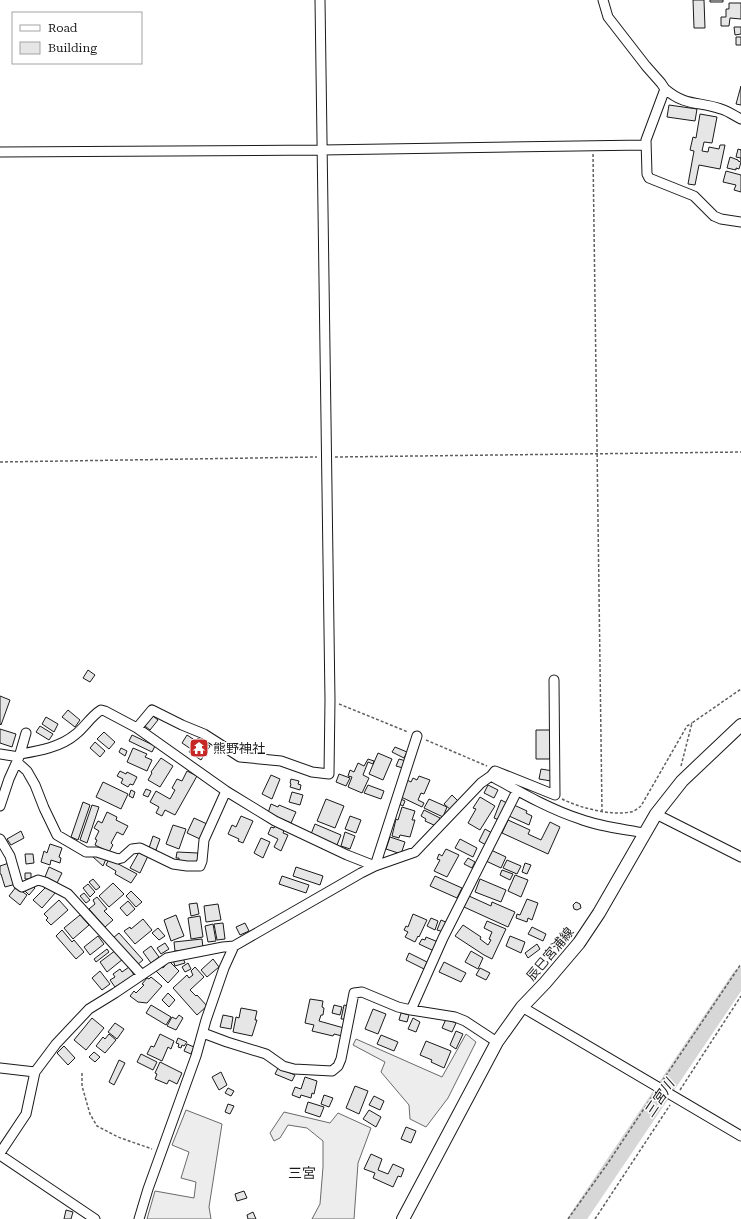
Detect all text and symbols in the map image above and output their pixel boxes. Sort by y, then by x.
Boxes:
legend [12,12,142,64]
text: Road [48,21,78,35]
text: Building [48,41,97,55]
temple icon: 熊野神社 [188,737,210,759]
place label: 熊野神社 [213,741,265,756]
street label: 辰巳宮浦線 [523,924,577,984]
water label: 三宮川 [641,1074,678,1120]
district label: 三宮 [288,1165,316,1181]

